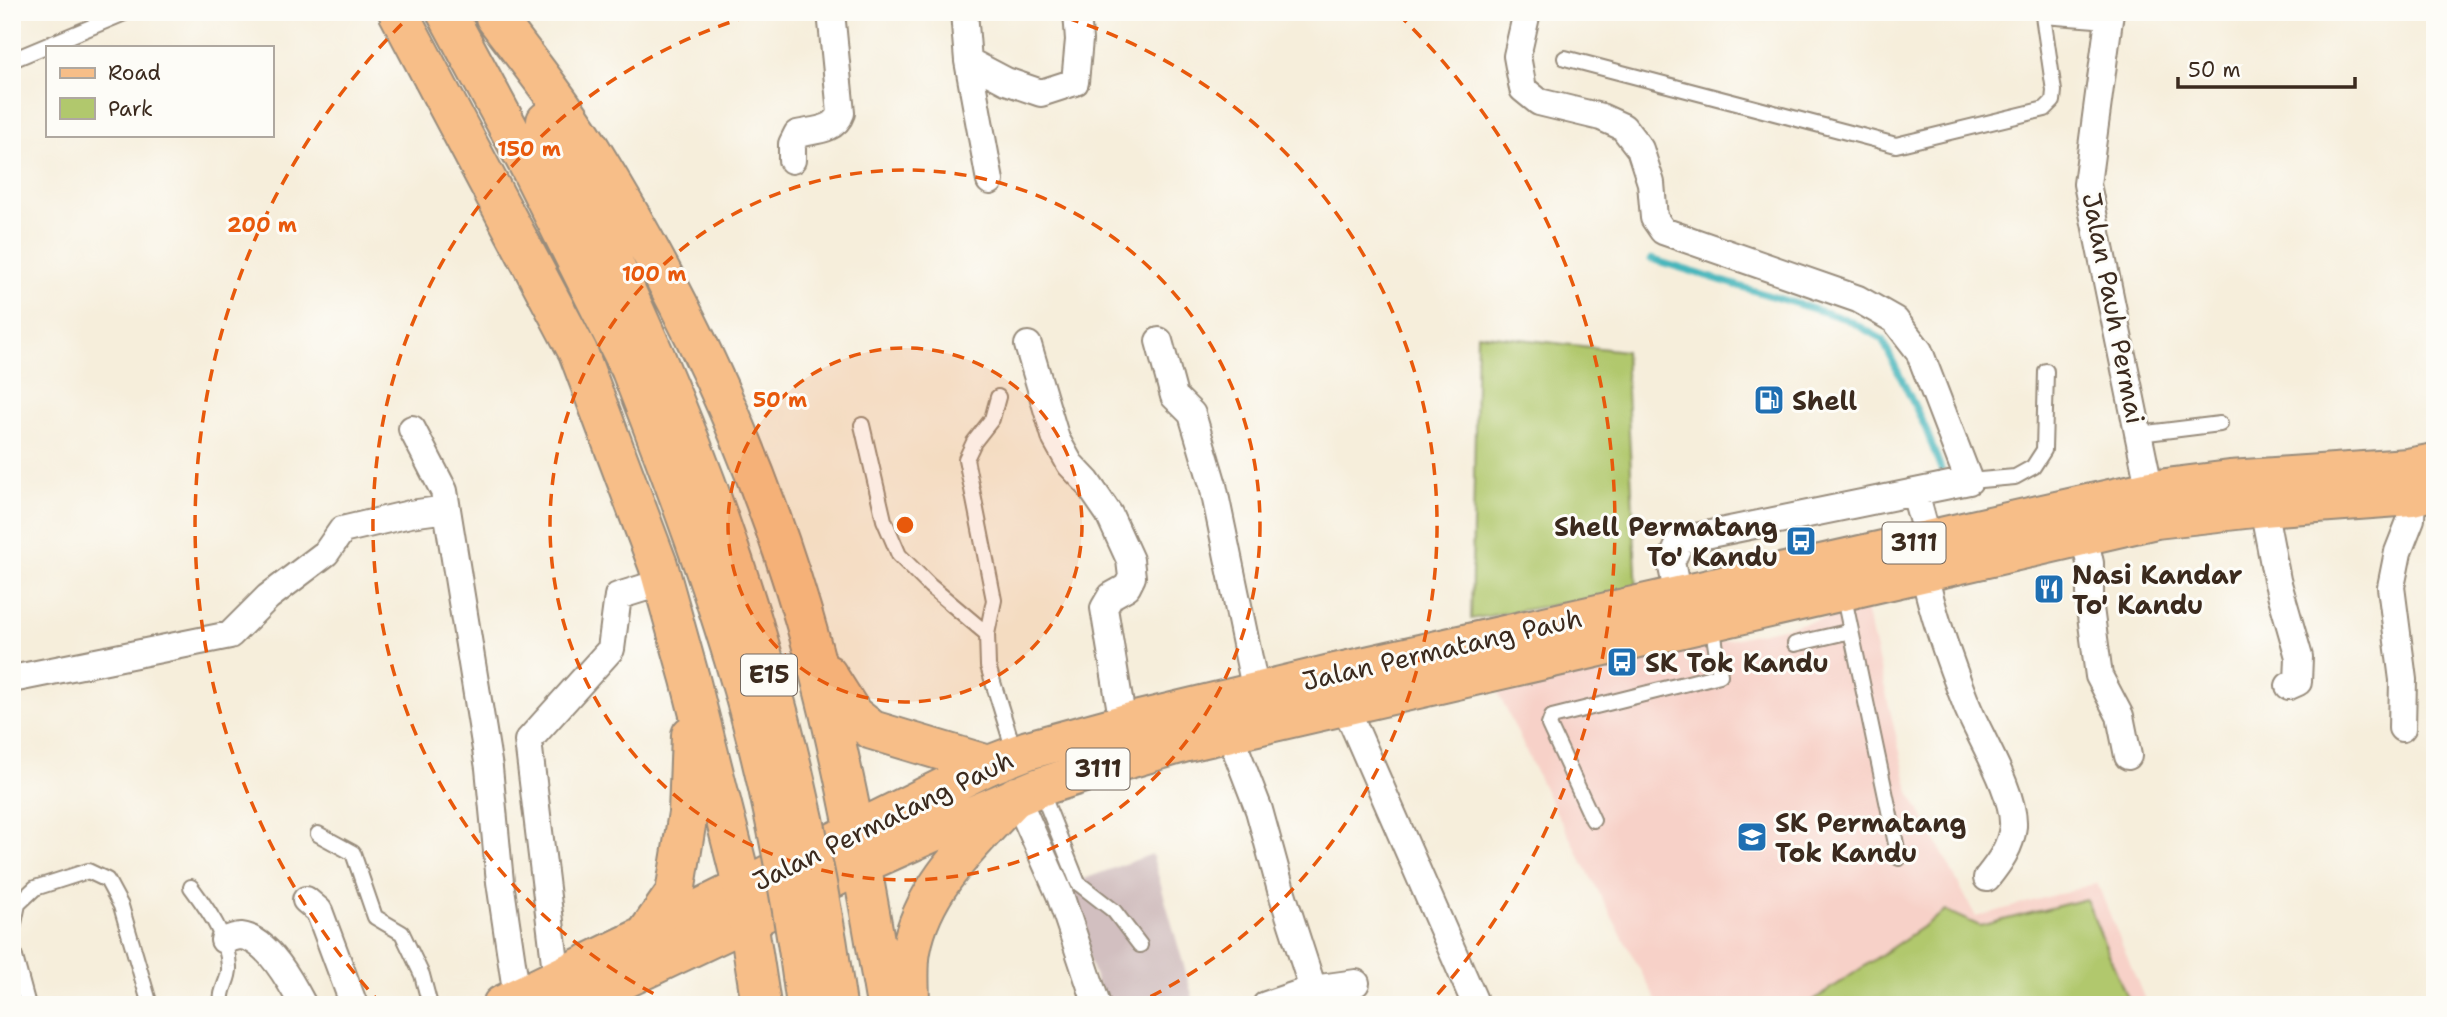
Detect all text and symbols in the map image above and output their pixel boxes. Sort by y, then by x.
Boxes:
legend [46,46,273,136]
scale bar [2178,46,2354,90]
text: 50 m [2188,56,2241,84]
text: Road [108,59,161,87]
text: Park [108,95,153,123]
text: 150 m [497,135,561,163]
street label: Jalan Pauh Permai [2074,189,2154,427]
text: 200 m [227,211,297,239]
text: 100 m [622,260,686,288]
fuel station icon: Shell [1752,383,1786,417]
place label: Shell [1792,383,1857,418]
text: 50 m [753,386,807,414]
place label: Shell Permatang To' Kandu [1554,509,1778,574]
centre of rings [893,513,917,537]
road number: 3111 [1882,522,1946,564]
bus stop icon: Shell Permatang To' Kandu [1784,524,1818,558]
place label: Nasi Kandar To' Kandu [2072,557,2242,622]
restaurant icon: Nasi Kandar To' Kandu [2032,572,2066,606]
street label: Jalan Permatang Pauh [1299,600,1585,698]
bus stop icon: SK Tok Kandu [1605,645,1639,679]
place label: SK Tok Kandu [1645,645,1829,680]
road number: E15 [741,654,797,696]
street label: Jalan Permatang Pauh [747,742,1019,898]
road number: 3111 [1066,748,1130,790]
place label: SK Permatang Tok Kandu [1775,805,1967,870]
school or university icon: SK Permatang Tok Kandu [1735,820,1769,854]

